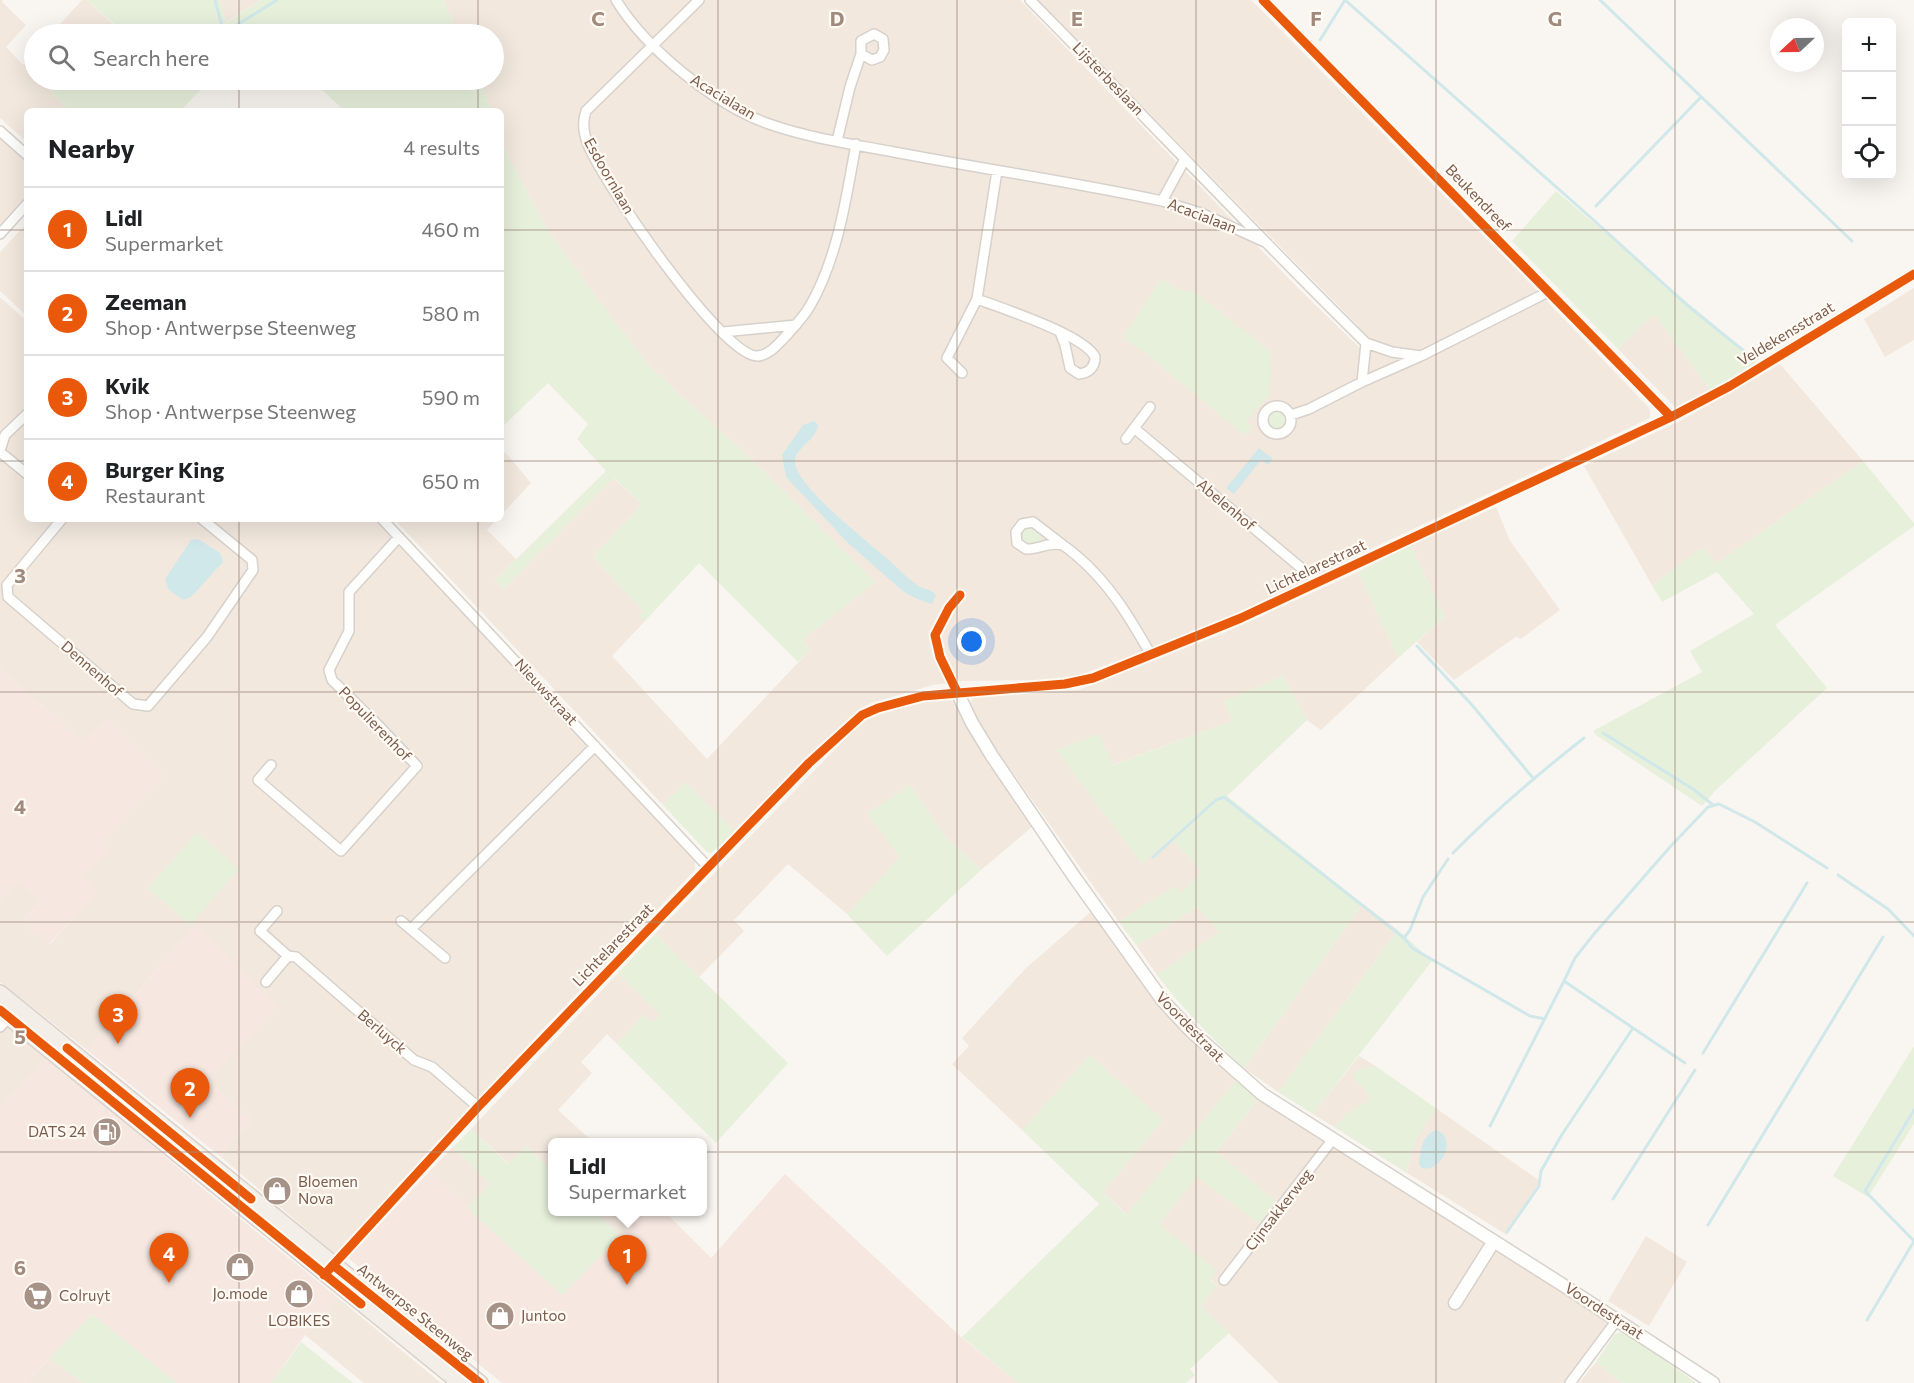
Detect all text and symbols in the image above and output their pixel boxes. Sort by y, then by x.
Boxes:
text: C [591,6,605,30]
text: D [830,6,844,30]
text: E [1071,6,1083,30]
text: F [1310,6,1322,30]
text: G [1548,6,1562,30]
north arrow [1770,18,1824,72]
map controls [1842,18,1896,180]
button: + [1842,18,1896,72]
search box [24,24,504,90]
street label: Lijsterbeslaan [1069,38,1148,119]
icon: search [45,41,78,74]
text: Search here [93,44,209,71]
street label: Acacialaan [688,70,759,123]
button: − [1842,72,1896,126]
button: locate [1842,126,1896,180]
text: Nearby [48,132,135,163]
street label: Esdoornlaan [581,134,639,217]
text: 4 results [403,135,480,159]
street label: Beukendreef [1442,160,1515,235]
street label: Acacialaan [1165,194,1239,236]
text: Lidl [105,204,143,231]
text: 1 [63,217,72,241]
text: 460 m [422,217,480,241]
text: Supermarket [105,231,223,255]
text: Zeeman [105,288,187,315]
street label: Veldekensstraat [1734,297,1837,369]
text: 2 [62,301,73,325]
text: 580 m [422,301,480,325]
text: Shop · Antwerpse Steenweg [105,315,356,339]
text: Kvik [105,372,150,399]
text: 3 [62,385,73,409]
text: 590 m [422,385,480,409]
text: Shop · Antwerpse Steenweg [105,399,356,423]
text: Burger King [105,456,224,483]
text: 4 [61,469,74,493]
text: 650 m [422,469,480,493]
street label: Abelenhof [1194,475,1260,534]
text: Restaurant [105,483,205,507]
street label: Lichtelarestraat [1263,535,1368,597]
text: 3 [14,563,26,587]
your location [957,627,986,656]
street label: Dennenhof [58,637,127,700]
street label: Nieuwstraat [511,654,582,728]
street label: Populierenhof [336,682,416,764]
text: 4 [14,794,26,818]
street label: Lichtelarestraat [568,899,656,990]
street label: Voordestraat [1153,988,1228,1065]
pin: 3 [98,994,138,1044]
street label: Berluyck [355,1005,411,1057]
text: 5 [14,1024,26,1048]
pin: 2 [170,1068,210,1118]
fuel station icon: DATS 24 [91,1116,123,1148]
place label: DATS 24 [28,1122,86,1140]
popup [548,1138,707,1216]
text: Lidl [568,1152,606,1179]
street label: Cijnsakkerweg [1241,1165,1316,1254]
place label: Bloemen Nova [298,1172,358,1207]
shop icon: Bloemen Nova [261,1175,293,1207]
text: Supermarket [568,1179,687,1203]
pin: 4 [150,1234,188,1283]
pin: 1 [608,1236,646,1285]
shop icon: Jo.mode [224,1251,256,1283]
text: 6 [14,1255,26,1279]
street label: Antwerpse Steenweg [354,1259,477,1363]
shop icon: LOBIKES [283,1278,315,1310]
street label: Voordestraat [1562,1278,1647,1342]
supermarket icon: Colruyt [22,1280,54,1312]
place label: Jo.mode [212,1284,268,1302]
place label: Colruyt [59,1286,110,1304]
shop icon: Juntoo [484,1300,516,1332]
place label: Juntoo [521,1306,566,1324]
place label: LOBIKES [268,1311,330,1329]

